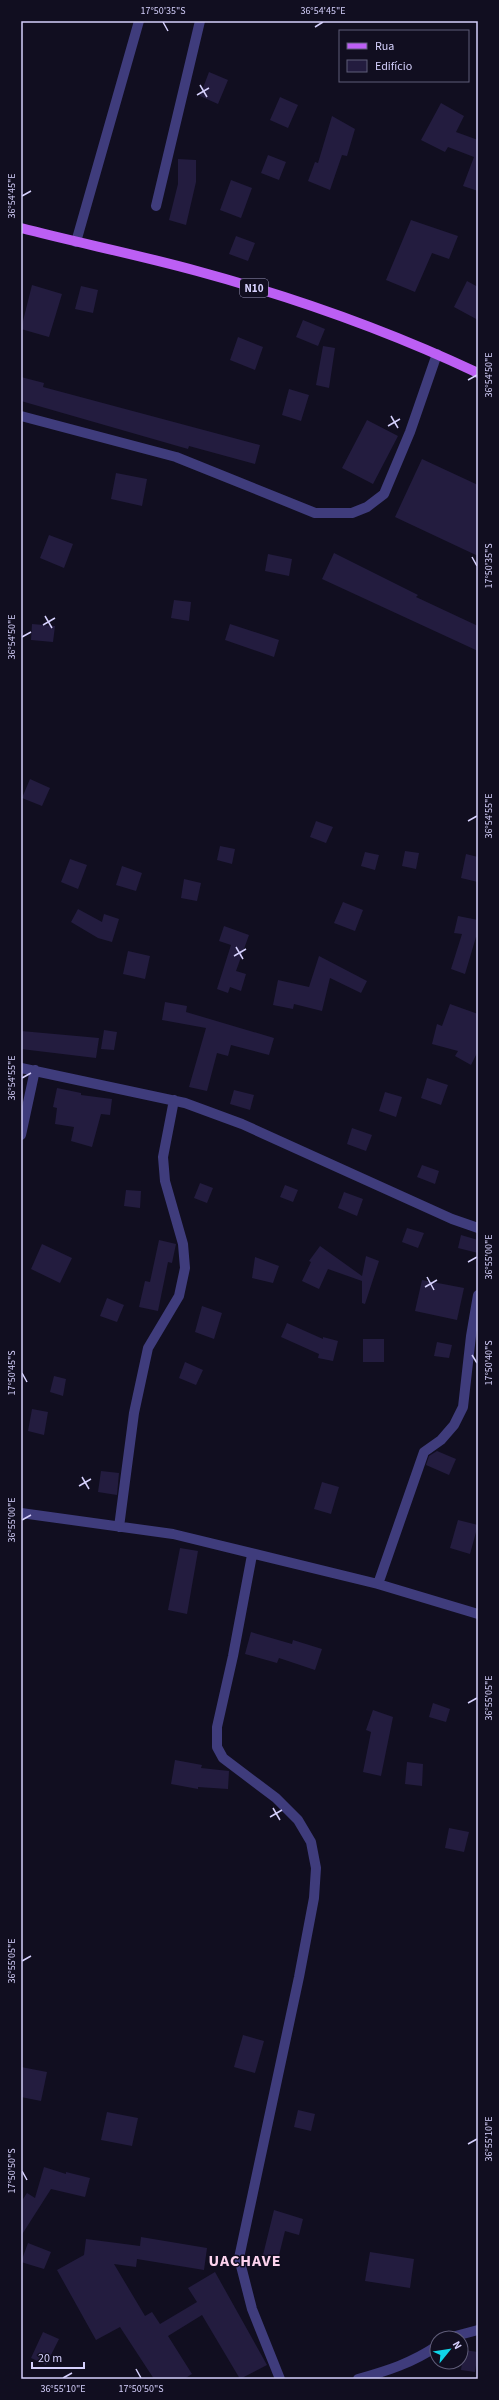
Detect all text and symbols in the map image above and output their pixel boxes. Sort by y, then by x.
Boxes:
text: 17°50'35"S [140,4,186,18]
text: 36°54'45"E [300,4,346,18]
legend [339,30,469,82]
text: Rua [375,38,394,55]
text: Edifício [375,58,412,75]
text: 36°54'45"E [5,173,19,219]
road number: N10 [240,279,268,297]
text: 36°54'50"E [482,352,496,398]
text: 17°50'35"S [482,543,496,589]
text: 36°54'50"E [5,614,19,660]
text: 36°54'55"E [482,793,496,839]
text: 36°54'55"E [5,1055,19,1101]
text: 36°55'00"E [482,1234,496,1280]
text: 17°50'40"S [482,1340,496,1386]
text: 17°50'45"S [5,1350,19,1396]
text: 36°55'00"E [5,1497,19,1543]
text: 36°55'05"E [482,1675,496,1721]
text: 36°55'05"E [5,1938,19,1984]
text: 36°55'10"E [482,2116,496,2162]
text: 17°50'50"S [5,2148,19,2194]
district label: UACHAVE [208,2250,282,2272]
north arrow [429,2330,469,2370]
text: N [449,2338,466,2352]
scale bar [32,2344,84,2370]
text: 20 m [38,2350,62,2367]
text: 36°55'10"E [40,2382,86,2396]
text: 17°50'50"S [118,2382,164,2396]

